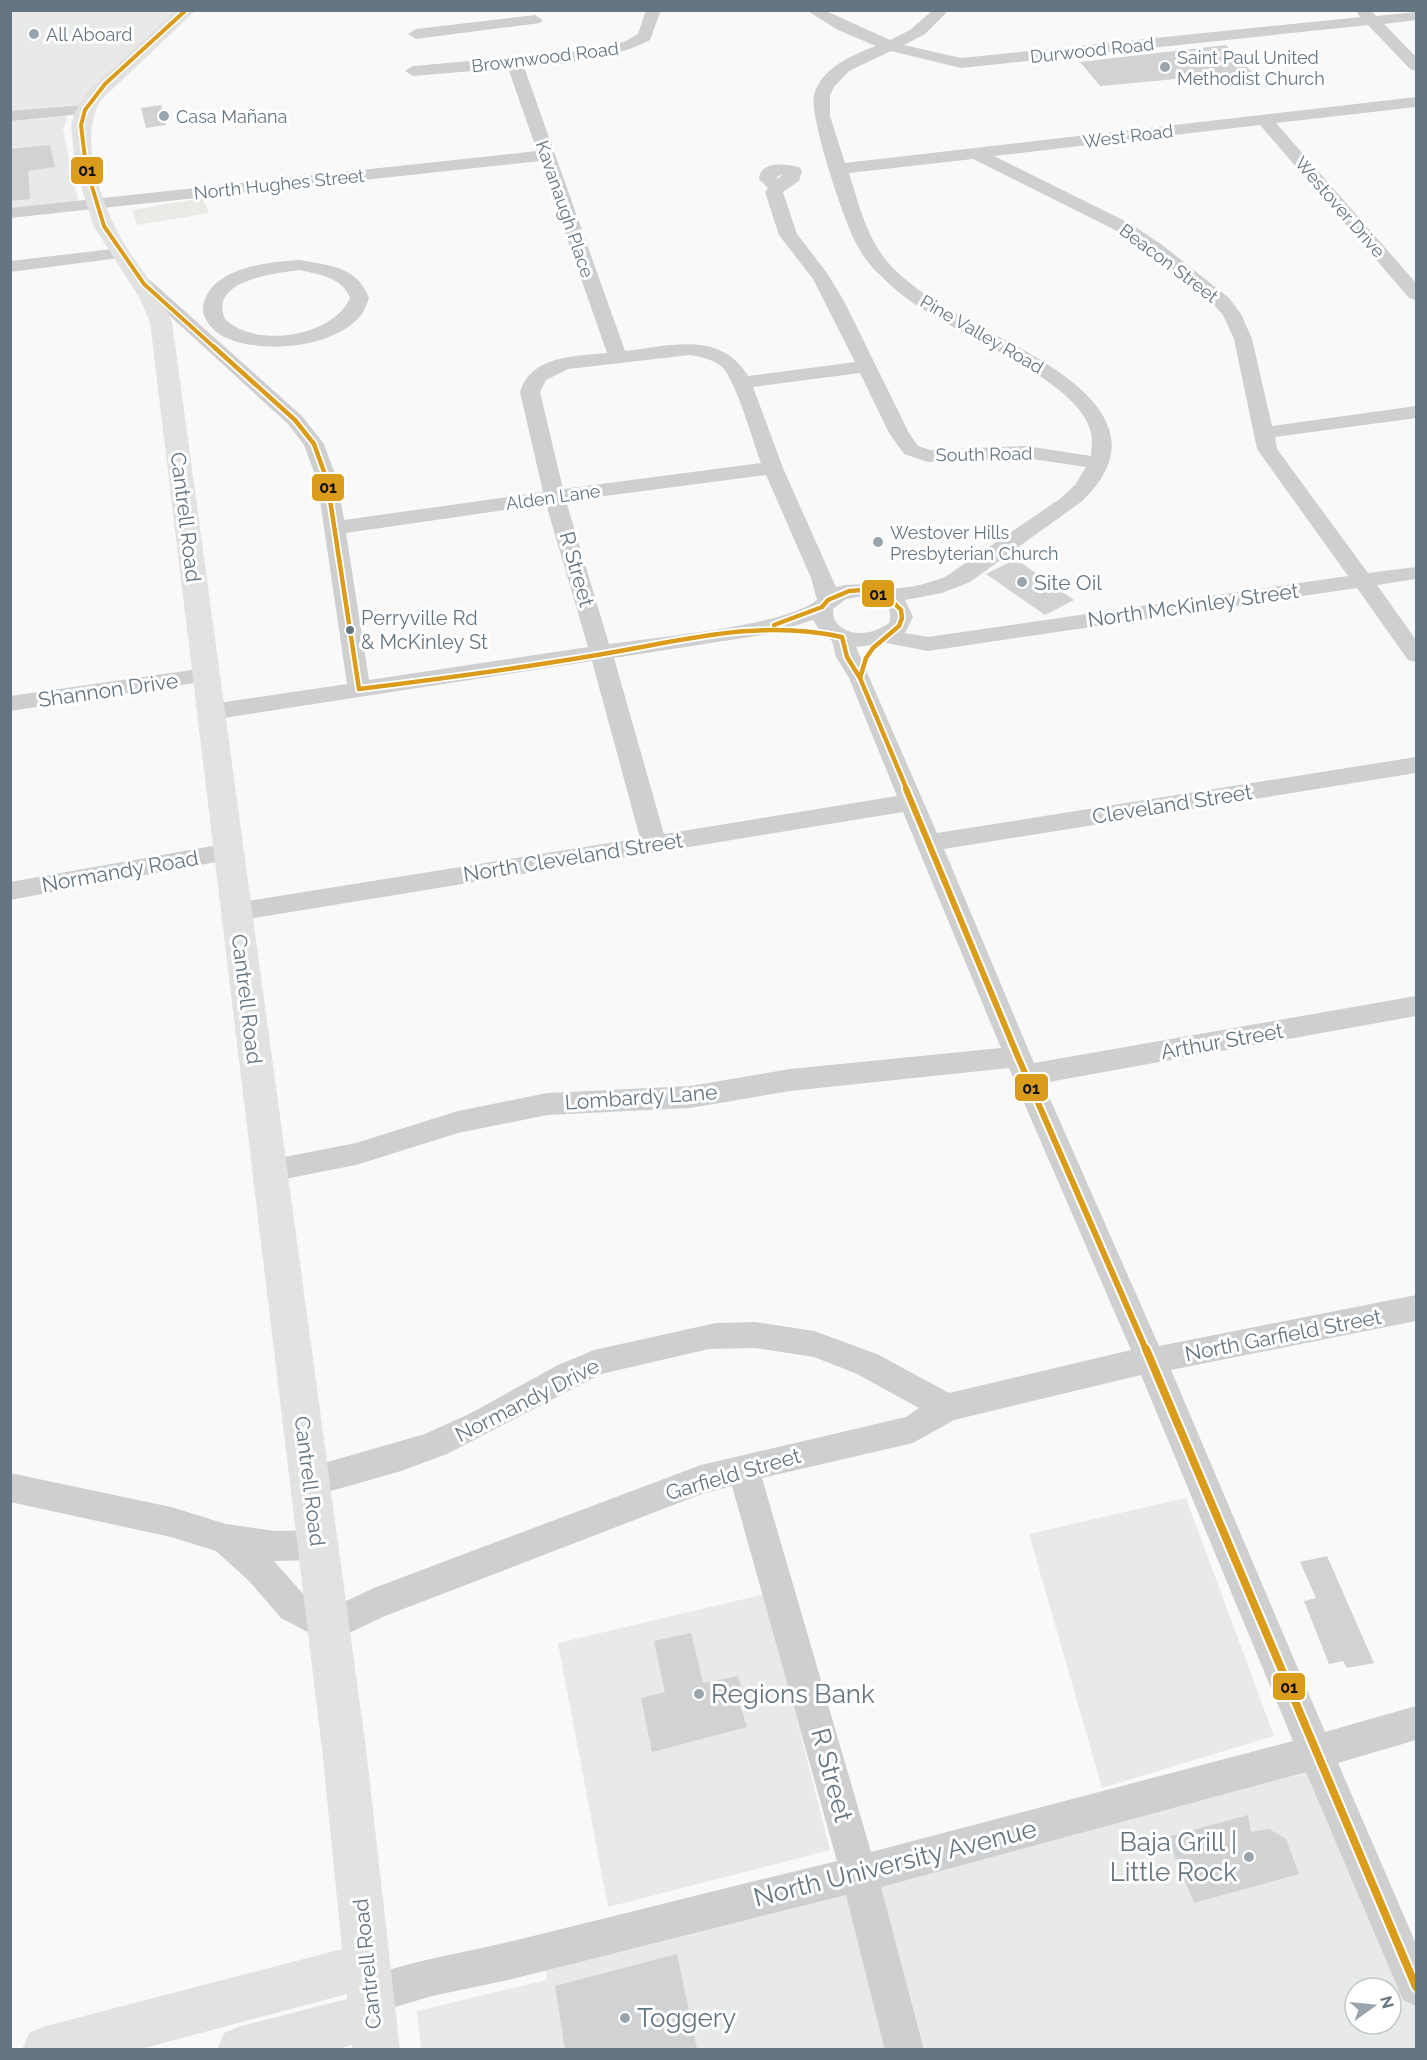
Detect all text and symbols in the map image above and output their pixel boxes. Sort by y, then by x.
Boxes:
place label: All Aboard [46,24,133,45]
marker: All Aboard [27,27,41,41]
street label: Durwood Road [1029,33,1155,67]
street label: Brownwood Road [470,38,620,76]
place label: Saint Paul United Methodist Church [1177,47,1325,89]
marker: Saint Paul United Methodist Church [1158,60,1172,74]
place label: Casa Mañana [176,106,287,127]
marker: Casa Mañana [157,109,171,123]
street label: West Road [1082,120,1174,152]
street label: Kavanaugh Place [532,138,598,281]
street label: Westover Drive [1291,152,1390,262]
line badge: 01 [70,156,104,185]
text: 01 [78,161,96,180]
street label: North Hughes Street [193,165,365,203]
street label: Beacon Street [1116,219,1222,307]
street label: Pine Valley Road [917,290,1047,378]
street label: South Road [936,443,1032,465]
street label: Cantrell Road [166,451,206,583]
line badge: 01 [311,473,345,502]
text: 01 [319,478,337,497]
street label: Alden Lane [504,480,602,514]
place label: Westover Hills Presbyterian Church [890,522,1059,564]
street label: R Street [554,528,600,610]
marker: Westover Hills Presbyterian Church [871,535,885,549]
place label: Site Oil [1034,570,1102,595]
marker: Site Oil [1015,575,1029,589]
street label: North McKinley Street [1086,578,1300,632]
line badge: 01 [861,579,895,608]
text: 01 [869,585,887,604]
place label: Perryville Rd & McKinley St [361,606,488,654]
marker: Perryville Rd & McKinley St [344,624,356,636]
street label: Shannon Drive [36,668,180,712]
street label: Cleveland Street [1090,779,1254,829]
street label: North Cleveland Street [461,827,685,887]
street label: Normandy Road [40,845,200,897]
street label: Cantrell Road [227,933,267,1065]
street label: Arthur Street [1159,1018,1285,1064]
line badge: 01 [1014,1073,1049,1102]
street label: Lombardy Lane [564,1079,718,1115]
text: 01 [1022,1079,1040,1098]
street label: North Garfield Street [1183,1304,1383,1366]
street label: Normandy Drive [451,1353,603,1447]
street label: Cantrell Road [290,1415,330,1547]
street label: Garfield Street [663,1443,803,1505]
line badge: 01 [1272,1672,1306,1701]
text: 01 [1280,1678,1298,1697]
place label: Regions Bank [711,1679,875,1709]
marker: Regions Bank [692,1687,706,1701]
street label: R Street [805,1725,859,1825]
street label: North University Avenue [750,1813,1040,1913]
place label: Baja Grill | Little Rock [1110,1827,1237,1887]
marker: Baja Grill | Little Rock [1242,1850,1256,1864]
street label: Cantrell Road [348,1898,386,2030]
north arrow [1343,1976,1403,2036]
text: N [1376,1994,1398,2011]
place label: Toggery [637,2003,736,2033]
marker: Toggery [618,2011,632,2025]

